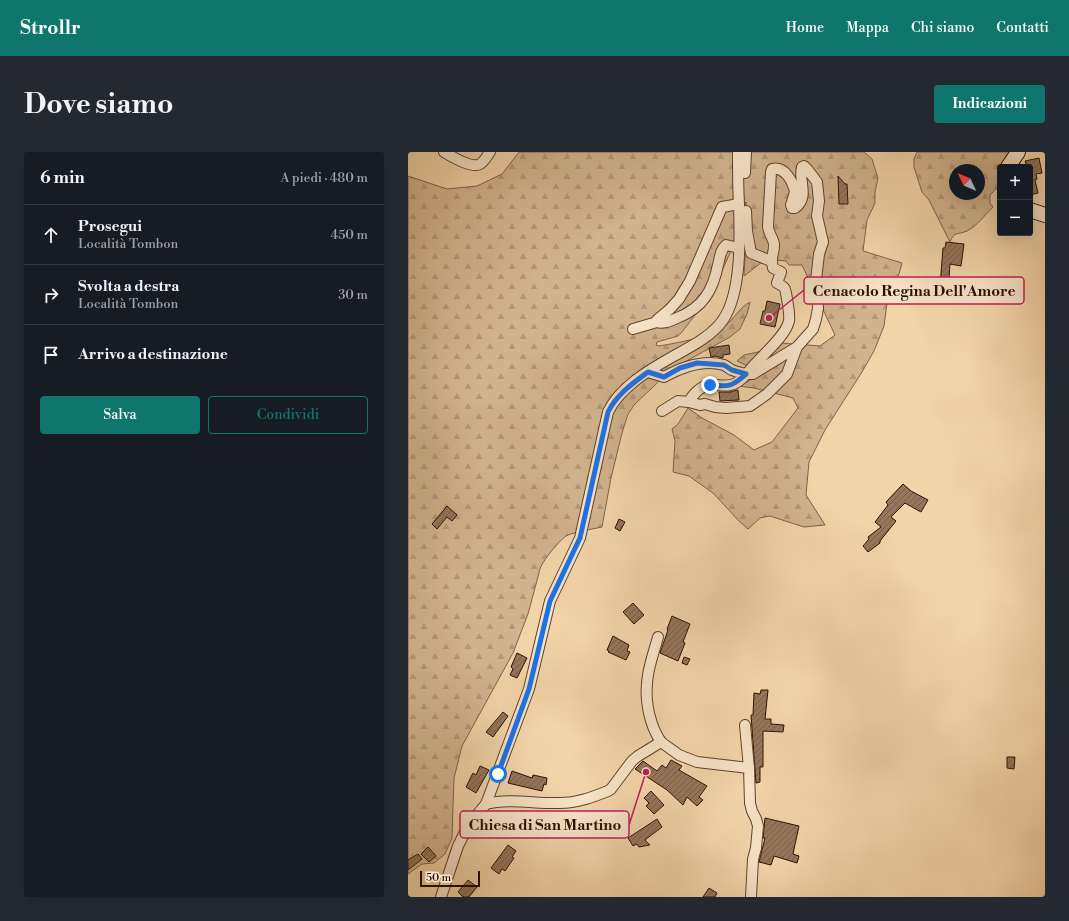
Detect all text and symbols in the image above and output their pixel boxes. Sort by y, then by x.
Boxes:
text: Strollr [20,16,81,40]
text: Home [786,19,824,37]
text: Mappa [846,19,889,37]
text: Chi siamo [911,19,974,37]
text: Contatti [996,19,1049,37]
button: Indicazioni [934,85,1045,123]
text: Dove siamo [24,87,173,122]
north arrow [949,164,985,200]
map controls [997,164,1033,236]
button: + [997,164,1033,200]
text: 6 min [40,167,85,189]
text: A piedi · 480 m [280,170,368,186]
button: − [997,200,1033,236]
text: Prosegui [78,217,142,236]
icon: ahead [40,224,62,246]
text: 450 m [330,227,368,243]
text: Località Tombon [78,236,178,252]
text: Svolta a destra [78,277,179,296]
callout: Cenacolo Regina Dell'Amore [804,277,1024,304]
text: Cenacolo Regina Dell'Amore [812,282,1016,301]
icon: right [40,284,62,306]
text: 30 m [338,287,368,303]
text: Località Tombon [78,296,178,312]
icon: arrive [40,344,62,366]
text: Arrivo a destinazione [78,345,228,364]
route end [701,376,719,394]
button: Salva [40,396,200,434]
button: Condividi [208,396,368,434]
route start [489,765,507,783]
callout: Chiesa di San Martino [460,811,629,838]
text: Chiesa di San Martino [469,816,622,835]
scale bar [420,869,480,888]
text: 50 m [426,871,451,885]

